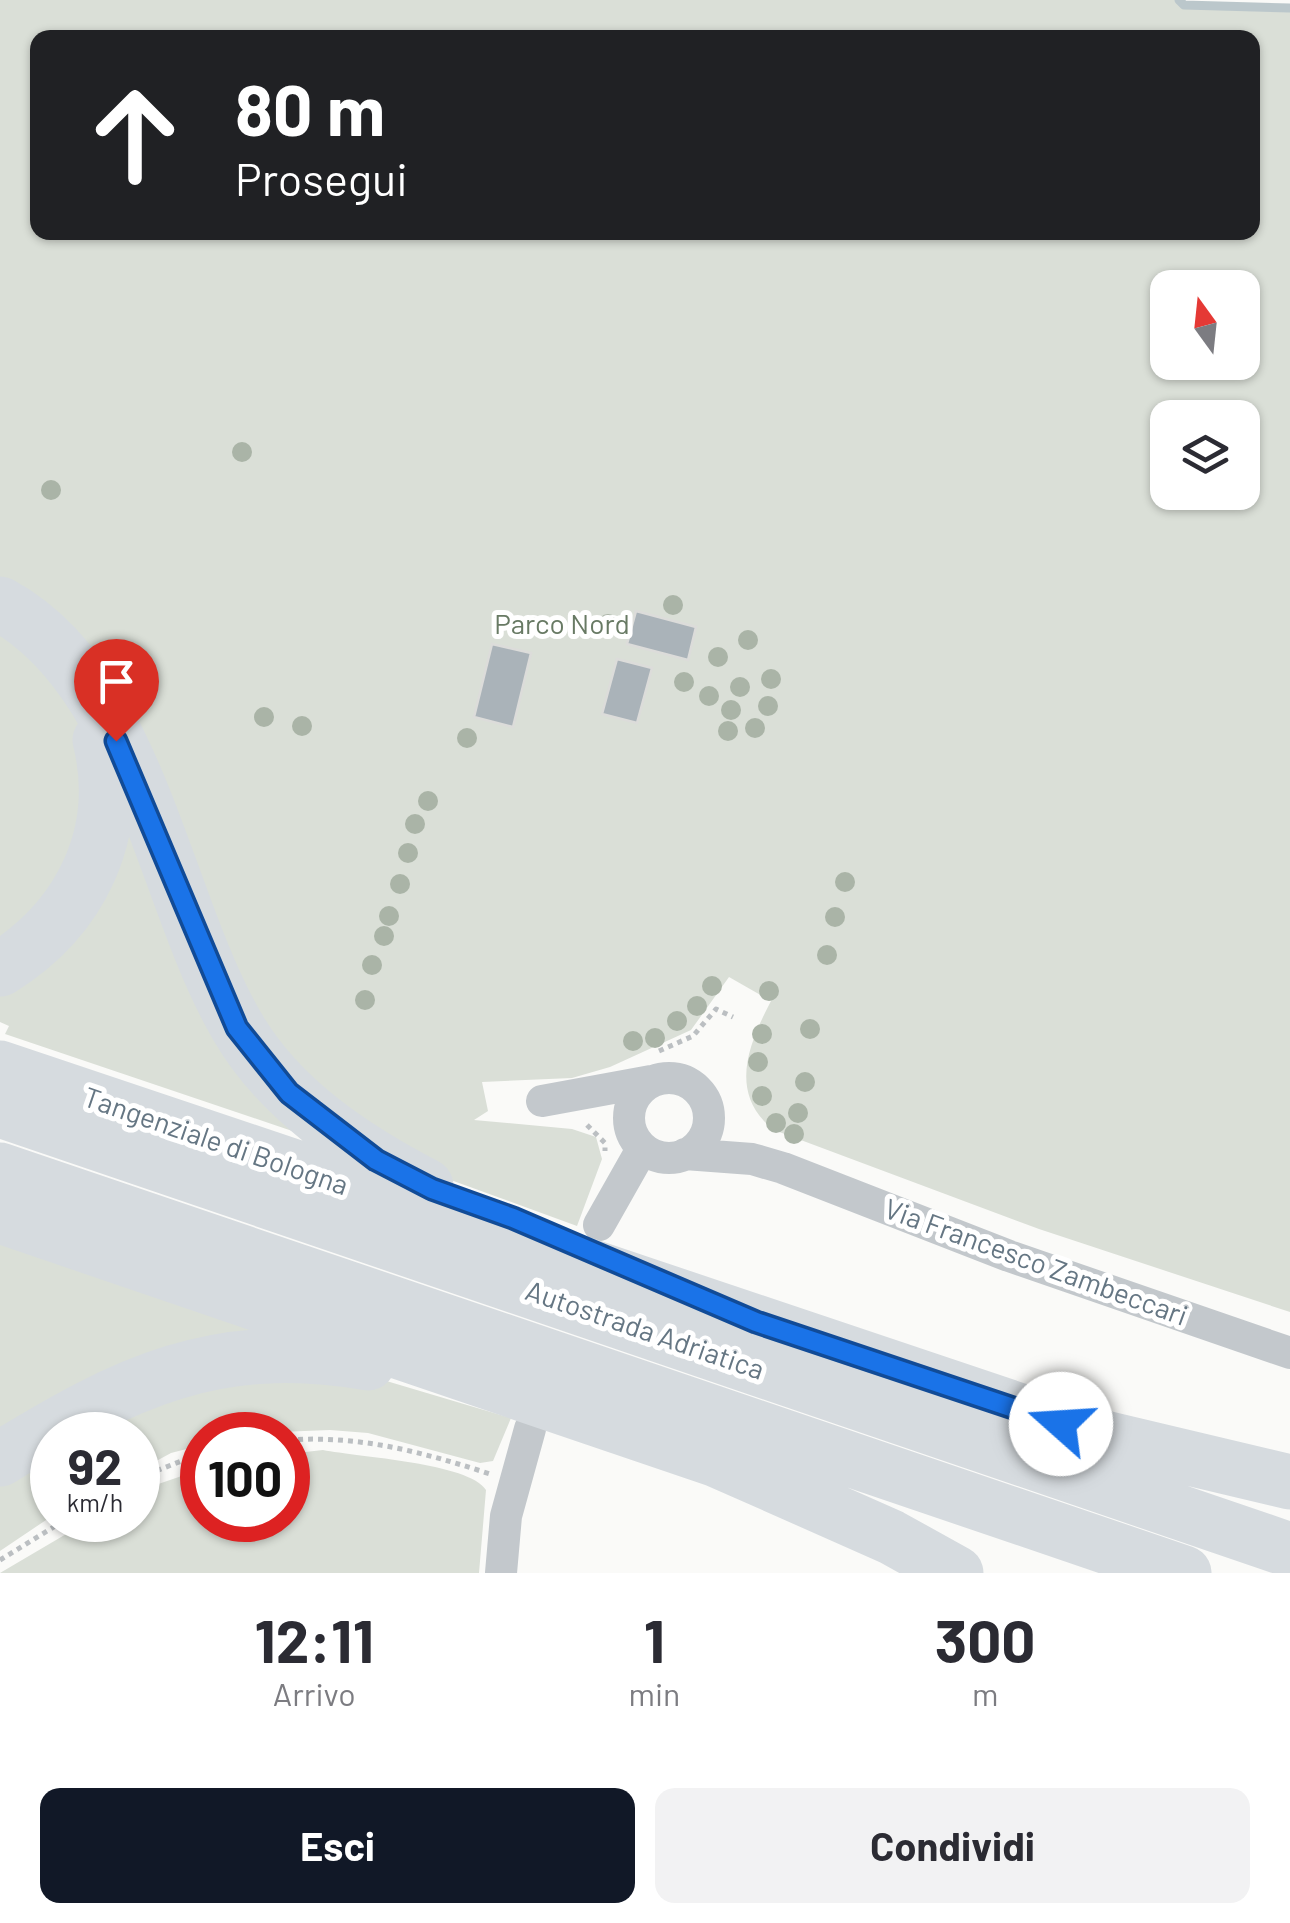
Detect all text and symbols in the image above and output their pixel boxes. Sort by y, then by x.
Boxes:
text: 80 m [235,66,385,150]
icon: ahead [70,70,200,200]
text: Prosegui [235,151,408,205]
north arrow [1150,270,1260,380]
map controls [1150,270,1260,510]
button: layers [1150,400,1260,510]
park label: Parco Nord [494,606,630,640]
pin [74,639,159,742]
icon: arrive [89,654,144,709]
street label: Tangenziale di Bologna [79,1079,353,1201]
street label: Via Francesco Zambeccari [880,1190,1192,1332]
street label: Autostrada Adriatica [522,1272,769,1386]
position arrow [1009,1372,1113,1476]
speed limit sign: 100 [180,1412,310,1542]
text: 92 [68,1435,122,1495]
text: km/h [67,1487,123,1517]
text: 12:11 [254,1603,374,1675]
text: 1 [644,1603,665,1675]
text: 300 [935,1603,1036,1675]
text: Arrivo [273,1674,356,1712]
text: min [628,1674,680,1712]
text: m [972,1674,998,1712]
button: Esci [40,1788,635,1903]
button: Condividi [655,1788,1250,1903]

